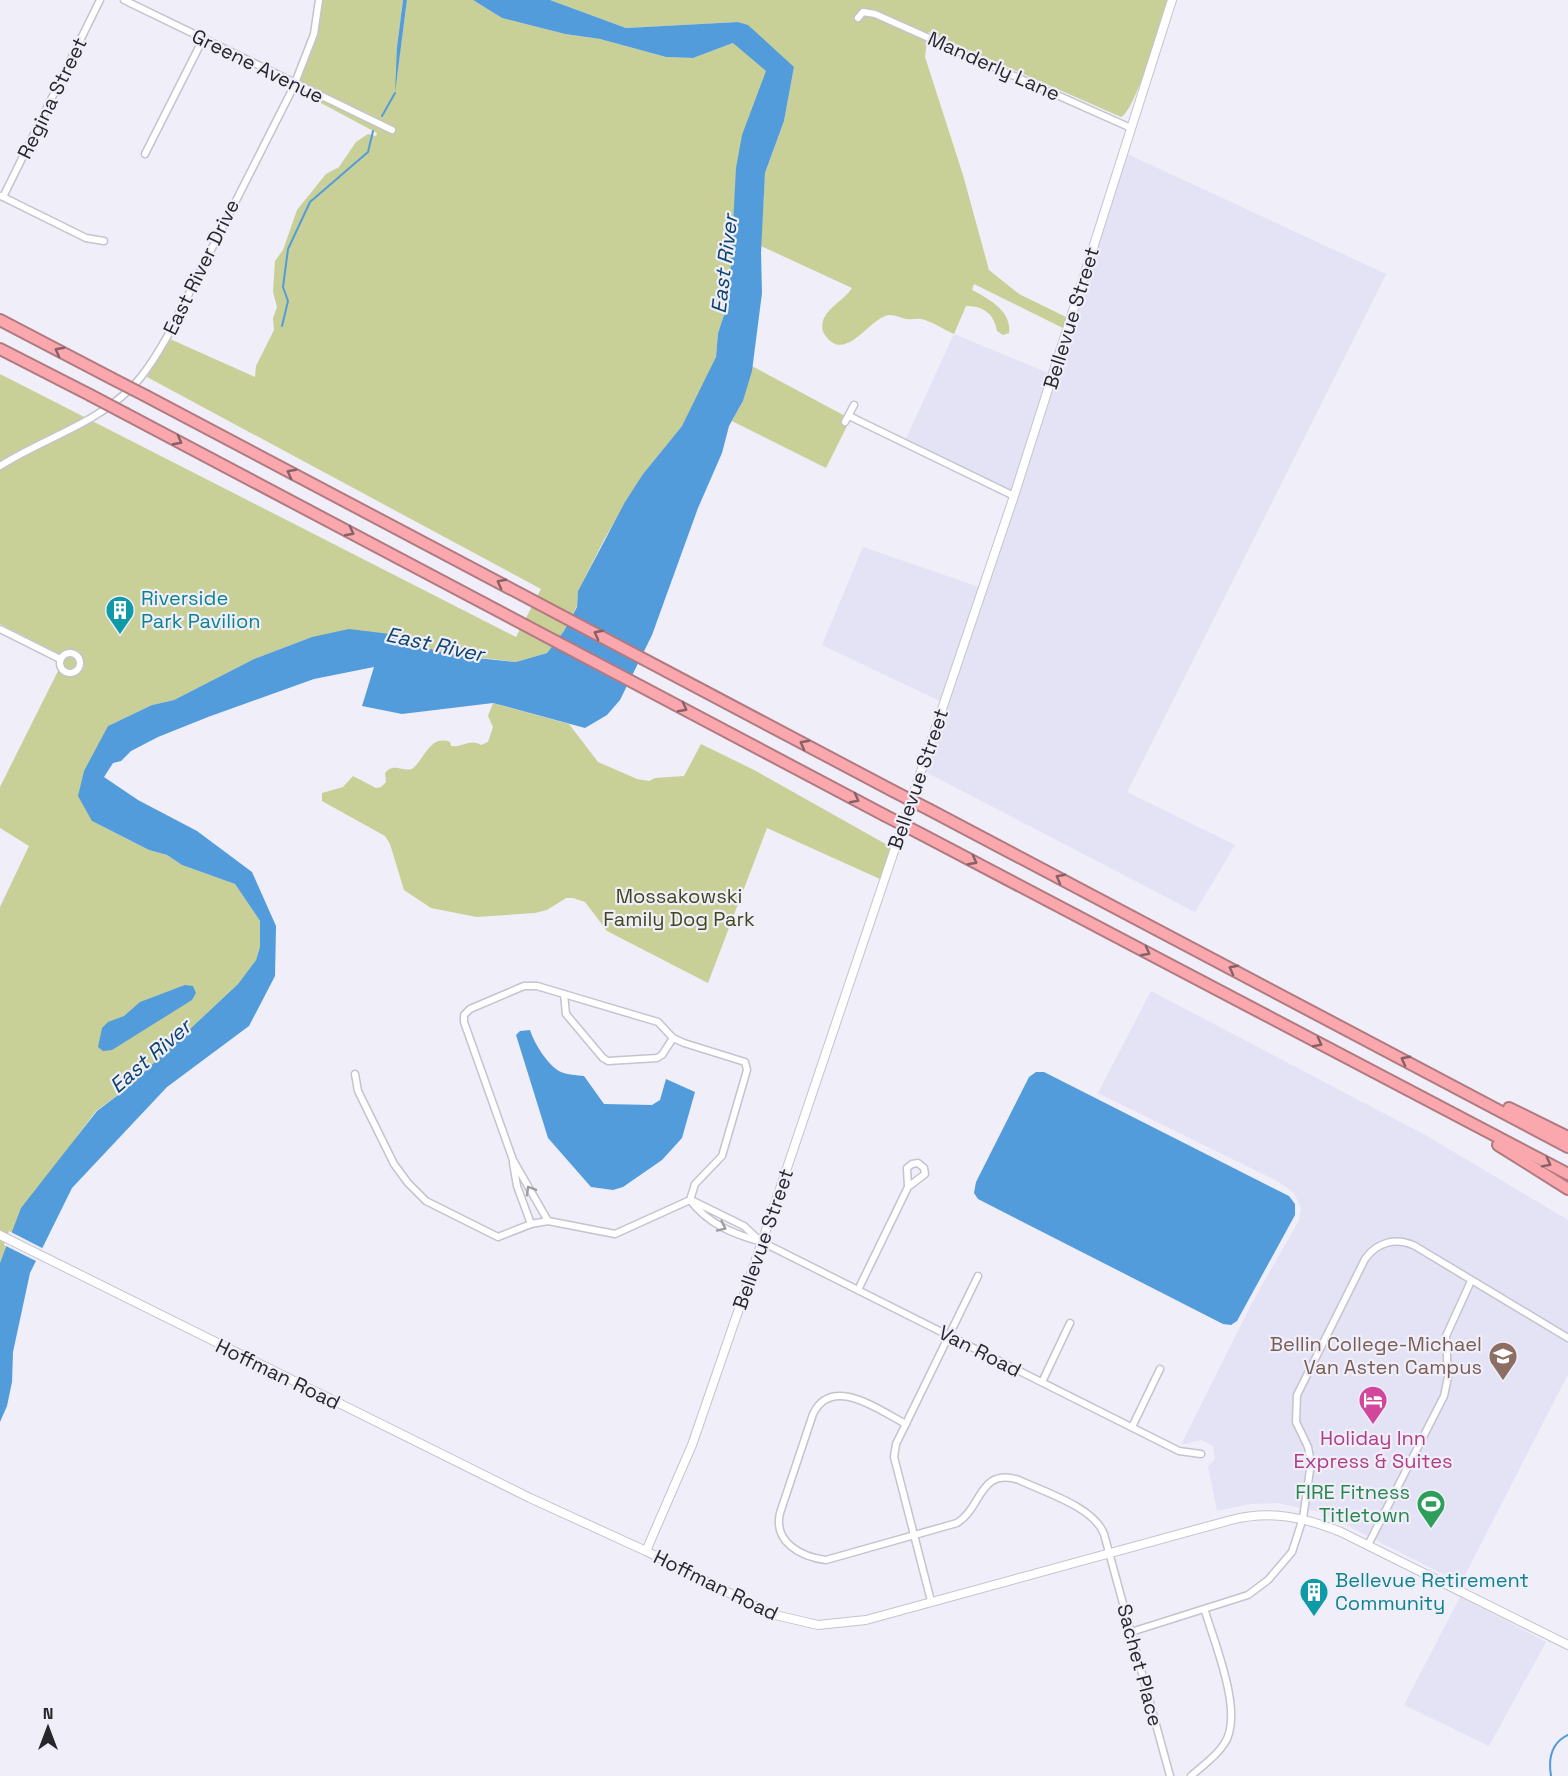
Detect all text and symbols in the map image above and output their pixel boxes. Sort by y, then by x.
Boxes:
street label: Greene Avenue [188,23,328,109]
street label: Manderly Lane [924,25,1064,107]
street label: Regina Street [11,33,93,163]
street label: East River Drive [157,195,245,339]
water label: East River [705,211,744,315]
street label: Bellevue Street [1037,244,1105,392]
one-way arrow [55,347,65,358]
one-way arrow [172,434,182,445]
one-way arrow [287,469,297,480]
one-way arrow [344,525,355,536]
one-way arrow [496,579,507,590]
place label: Riverside Park Pavilion [141,585,261,634]
building icon: Riverside Park Pavilion [104,594,136,636]
water label: East River [384,620,488,668]
one-way arrow [593,630,604,641]
one-way arrow [677,701,687,712]
street label: Bellevue Street [882,705,954,853]
one-way arrow [800,740,811,751]
one-way arrow [849,792,859,803]
one-way arrow [967,854,977,865]
one-way arrow [1056,874,1067,885]
park label: Mossakowski Family Dog Park [603,883,755,932]
one-way arrow [1139,945,1150,956]
one-way arrow [1228,965,1239,976]
water label: East River [104,1012,198,1099]
one-way arrow [1312,1036,1322,1047]
one-way arrow [1400,1056,1411,1068]
one-way arrow [1540,1156,1551,1167]
street label: Bellevue Street [727,1165,799,1313]
one-way arrow [526,1186,538,1197]
one-way arrow [715,1220,726,1232]
street label: Van Road [934,1319,1026,1383]
place label: Bellin College-Michael Van Asten Campus [1270,1331,1482,1380]
street label: Hoffman Road [211,1333,345,1415]
school or university icon: Bellin College-Michael Van Asten Campus [1487,1340,1519,1382]
hotel icon: Holiday Inn Express & Suites [1357,1384,1389,1426]
place label: Holiday Inn Express & Suites [1293,1425,1453,1474]
place label: FIRE Fitness Titletown [1295,1479,1410,1528]
sports icon: FIRE Fitness Titletown [1415,1488,1447,1530]
street label: Hoffman Road [649,1544,783,1626]
place label: Bellevue Retirement Community [1335,1567,1529,1616]
building icon: Bellevue Retirement Community [1298,1576,1330,1618]
street label: Sachet Place [1111,1601,1169,1729]
north arrow [18,1698,78,1758]
text: N [43,1703,53,1724]

